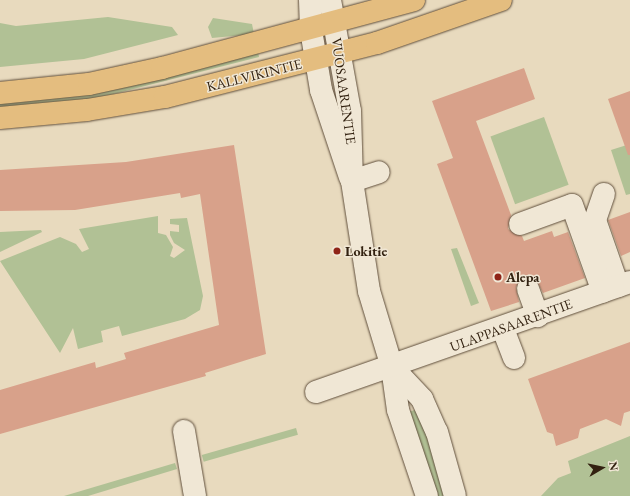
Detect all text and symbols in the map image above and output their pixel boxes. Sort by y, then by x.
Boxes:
street label: VUOSAARENTIE [328,37,360,145]
street label: KALLVIKINTIE [205,55,303,95]
place label: Lokitie [345,243,387,259]
marker: Lokitie [332,246,342,256]
place label: Alepa [506,269,539,285]
marker: Alepa [493,272,503,282]
street label: ULAPPASAARENTIE [448,295,574,355]
north arrow [582,448,622,488]
text: N [606,461,621,472]

